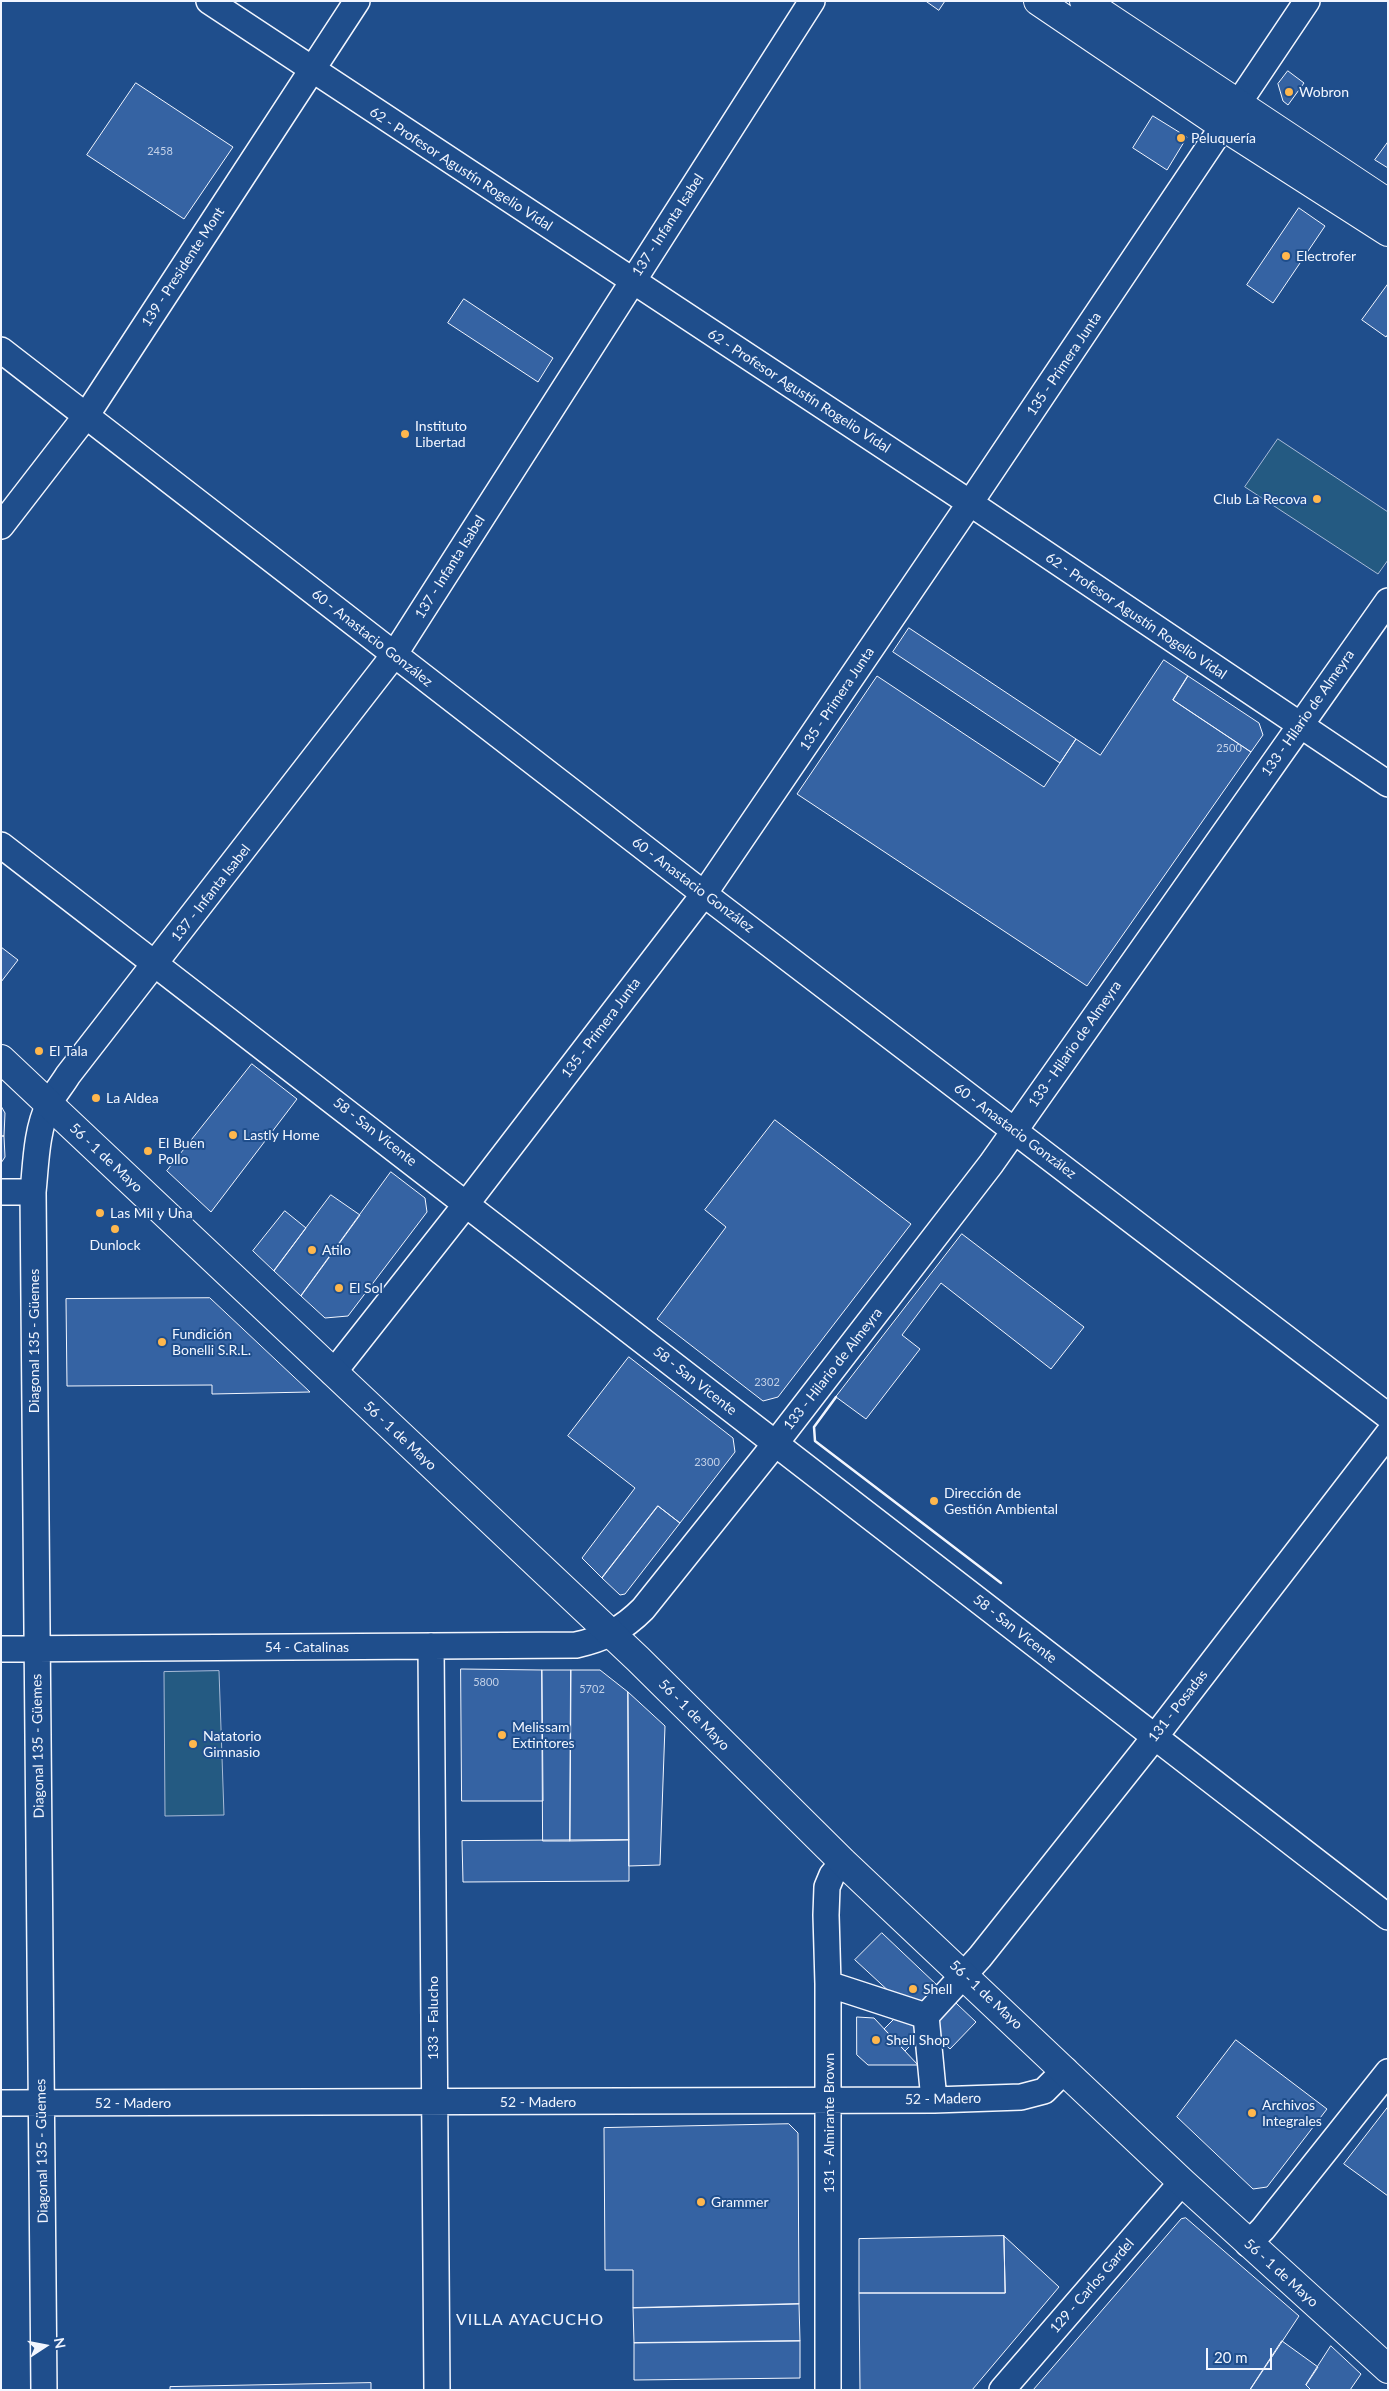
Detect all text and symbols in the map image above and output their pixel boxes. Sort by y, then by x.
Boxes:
place label: Wobron [1299,84,1349,100]
marker: Wobron [1283,86,1295,98]
street label: 62 - Profesor Agustín Rogelio Vidal [366,103,556,235]
place label: Peluquería [1191,130,1256,146]
marker: Peluquería [1175,132,1187,144]
house number: 2458 [147,144,173,158]
street label: 137 - Infanta Isabel [629,171,707,279]
street label: 139 - Presidente Mont [138,204,228,330]
place label: Electrofer [1296,248,1356,264]
marker: Electrofer [1280,250,1292,262]
street label: 135 - Primera Junta [1023,309,1105,419]
street label: 62 - Profesor Agustín Rogelio Vidal [704,325,894,457]
place label: Instituto Libertad [415,418,467,451]
marker: Instituto Libertad [399,428,411,440]
place label: Club La Recova [1213,491,1307,507]
marker: Club La Recova [1311,493,1323,505]
street label: 137 - Infanta Isabel [411,512,489,622]
street label: 62 - Profesor Agustín Rogelio Vidal [1042,549,1230,683]
street label: 60 - Anastacio González [308,586,436,690]
street label: 135 - Primera Junta [796,644,878,754]
street label: 133 - Hilario de Almeyra [1258,647,1358,779]
house number: 2500 [1216,741,1242,755]
street label: 60 - Anastacio González [629,834,757,936]
street label: 137 - Infanta Isabel [168,841,254,945]
street label: 135 - Primera Junta [558,975,644,1081]
street label: 133 - Hilario de Almeyra [1025,978,1125,1110]
place label: El Tala [49,1043,88,1059]
marker: El Tala [33,1045,45,1057]
street label: 60 - Anastacio González [951,1080,1079,1182]
place label: La Aldea [106,1090,159,1106]
marker: La Aldea [90,1092,102,1104]
street label: 58 - San Vicente [330,1094,420,1170]
street label: 56 - 1 de Mayo [66,1120,146,1196]
place label: Lastly Home [243,1127,320,1143]
marker: Lastly Home [227,1129,239,1141]
place label: El Buen Pollo [158,1135,205,1168]
marker: El Buen Pollo [142,1145,154,1157]
place label: Las Mil y Una [110,1205,193,1221]
marker: Las Mil y Una [94,1207,106,1219]
marker: Dunlock [109,1223,121,1235]
place label: Dunlock [89,1237,141,1253]
place label: Atilo [322,1242,351,1258]
marker: Atilo [306,1244,318,1256]
street label: Diagonal 135 - Güemes [26,1269,42,1413]
place label: El Sol [349,1280,383,1296]
marker: El Sol [333,1282,345,1294]
street label: 133 - Hilario de Almeyra [780,1305,886,1433]
place label: Fundición Bonelli S.R.L. [172,1326,251,1358]
marker: Fundición Bonelli S.R.L. [156,1336,168,1348]
street label: 58 - San Vicente [650,1343,740,1419]
house number: 2302 [754,1375,780,1389]
street label: 56 - 1 de Mayo [360,1398,440,1474]
house number: 2300 [694,1455,720,1469]
place label: Dirección de Gestión Ambiental [944,1485,1058,1518]
marker: Dirección de Gestión Ambiental [928,1495,940,1507]
street label: 58 - San Vicente [970,1591,1060,1667]
street label: 54 - Catalinas [265,1639,349,1655]
street label: 131 - Posadas [1145,1667,1211,1745]
street label: Diagonal 135 - Güemes [28,1674,48,1818]
house number: 5800 [473,1675,499,1689]
street label: 56 - 1 de Mayo [655,1676,733,1754]
house number: 5702 [579,1682,605,1696]
place label: Melissam Extintores [512,1719,575,1751]
place label: Natatorio Gimnasio [203,1728,262,1760]
marker: Melissam Extintores [496,1729,508,1741]
marker: Natatorio Gimnasio [187,1738,199,1750]
street label: 56 - 1 de Mayo [946,1957,1026,2033]
street label: 133 - Falucho [425,1976,441,2060]
place label: Shell [923,1981,952,1997]
marker: Shell [907,1983,919,1995]
place label: Shell Shop [886,2032,950,2048]
marker: Shell Shop [870,2034,882,2046]
street label: 131 - Almirante Brown [821,2053,837,2193]
street label: Diagonal 135 - Güemes [32,2079,52,2223]
street label: 52 - Madero [905,2090,981,2108]
street label: 52 - Madero [500,2094,576,2110]
street label: 52 - Madero [95,2095,171,2111]
place label: Archivos Integrales [1262,2097,1322,2130]
marker: Archivos Integrales [1246,2107,1258,2119]
place label: Grammer [711,2194,769,2210]
marker: Grammer [695,2196,707,2208]
street label: 129 - Carlos Gardel [1046,2235,1138,2337]
street label: 56 - 1 de Mayo [1241,2235,1321,2311]
district label: VILLA AYACUCHO [454,2310,606,2330]
north arrow [20,2321,70,2371]
text: N [51,2336,70,2350]
scale bar [1209,2338,1275,2370]
text: 20 m [1214,2348,1248,2366]

